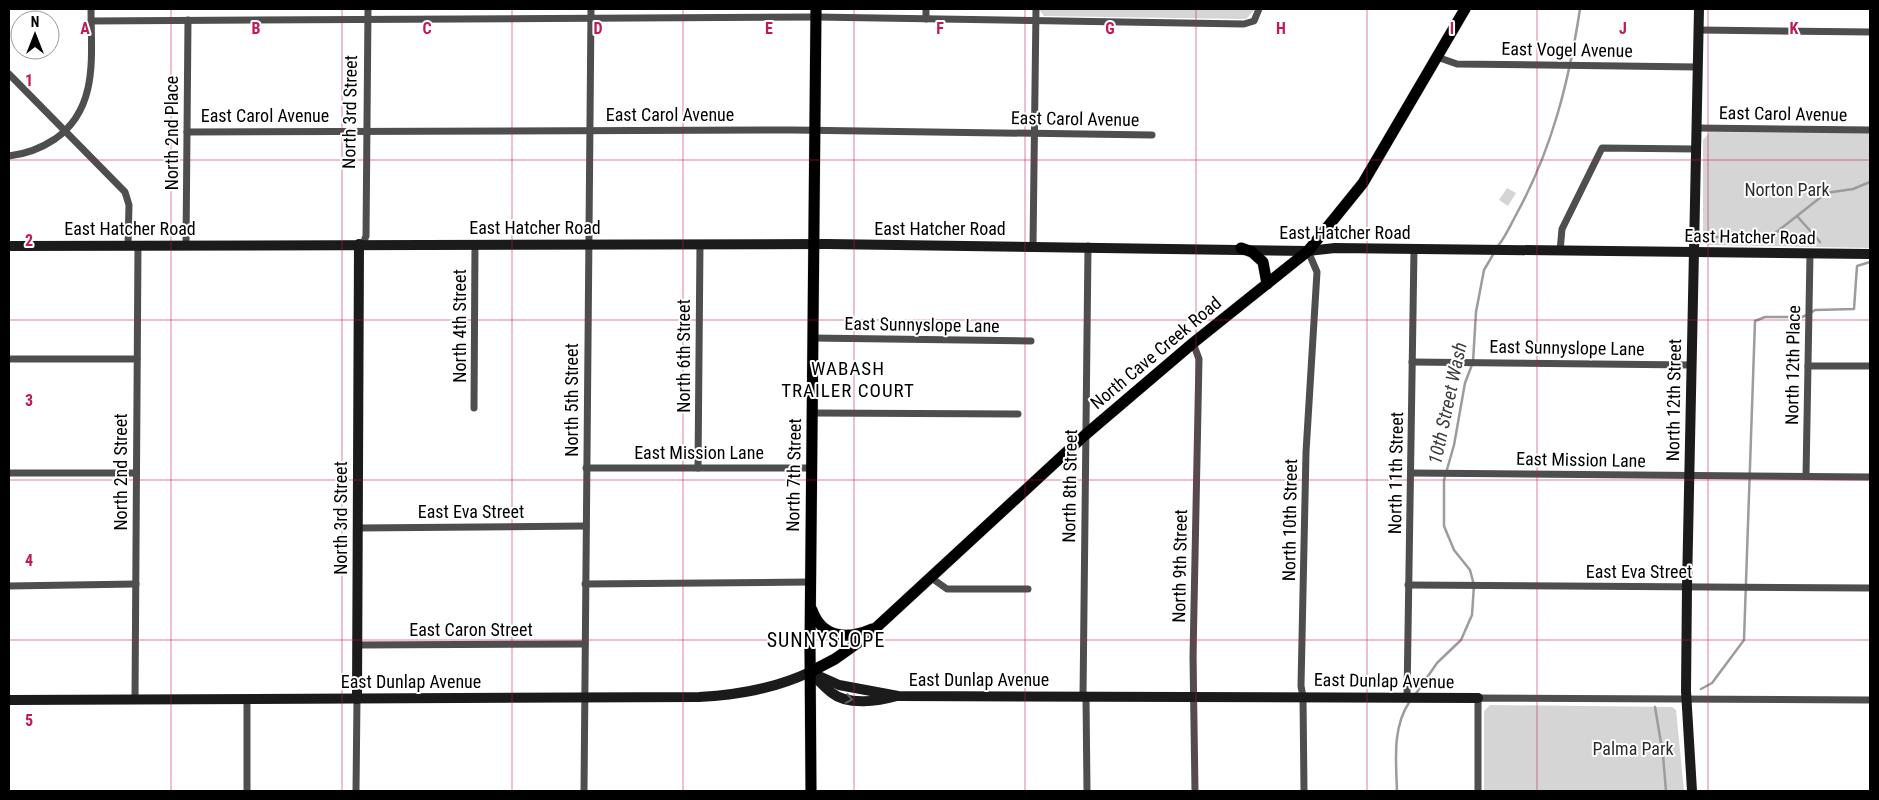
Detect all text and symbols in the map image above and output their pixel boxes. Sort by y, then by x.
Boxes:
north arrow [10,10,60,60]
text: N [31,14,39,30]
text: A [80,19,90,38]
text: B [252,19,261,38]
text: C [422,19,432,38]
text: D [593,19,603,38]
text: E [765,19,773,38]
text: F [936,19,944,38]
text: G [1105,19,1115,38]
text: H [1276,19,1286,38]
text: I [1450,19,1454,38]
text: J [1619,19,1627,38]
text: K [1790,19,1799,38]
street label: East Vogel Avenue [1501,38,1633,61]
street label: North 3rd Street [338,55,361,169]
text: 1 [25,71,33,90]
street label: North 2nd Place [161,76,182,190]
street label: East Carol Avenue [1719,102,1847,125]
street label: East Carol Avenue [606,104,734,125]
street label: East Carol Avenue [201,105,329,126]
street label: East Carol Avenue [1011,107,1139,130]
park label: Norton Park [1744,179,1830,200]
street label: East Hatcher Road [469,217,601,238]
street label: East Hatcher Road [64,218,196,239]
street label: East Hatcher Road [874,218,1006,239]
street label: East Hatcher Road [1279,222,1411,243]
street label: East Hatcher Road [1684,225,1816,248]
text: 2 [25,231,33,250]
street label: North 4th Street [449,269,470,383]
street label: North Cave Creek Road [1086,292,1225,413]
street label: North 6th Street [673,299,694,413]
street label: North 12th Place [1781,305,1804,425]
street label: East Sunnyslope Lane [844,313,1000,336]
street label: East Sunnyslope Lane [1489,336,1645,359]
street label: North 12th Street [1662,339,1685,461]
water label: 10th Street Wash [1423,340,1472,466]
street label: North 5th Street [561,343,582,457]
district label: WABASH TRAILER COURT [781,357,915,402]
text: 3 [25,391,33,410]
street label: North 11th Street [1384,412,1407,534]
street label: North 2nd Street [110,413,131,531]
street label: North 7th Street [782,418,805,532]
street label: North 8th Street [1058,429,1081,543]
street label: East Mission Lane [634,442,764,463]
street label: East Mission Lane [1516,448,1646,471]
street label: North 10th Street [1278,459,1301,581]
street label: North 3rd Street [330,461,351,575]
street label: East Eva Street [418,501,524,522]
street label: North 9th Street [1168,509,1191,623]
text: 4 [25,551,33,570]
street label: East Eva Street [1586,561,1692,582]
street label: East Caron Street [409,619,533,640]
district label: SUNNYSLOPE [767,628,885,652]
street label: East Dunlap Avenue [909,669,1049,690]
street label: East Dunlap Avenue [1314,669,1454,692]
street label: East Dunlap Avenue [341,671,481,692]
one-way arrow [845,693,854,703]
text: 5 [25,711,33,730]
park label: Palma Park [1592,738,1674,759]

